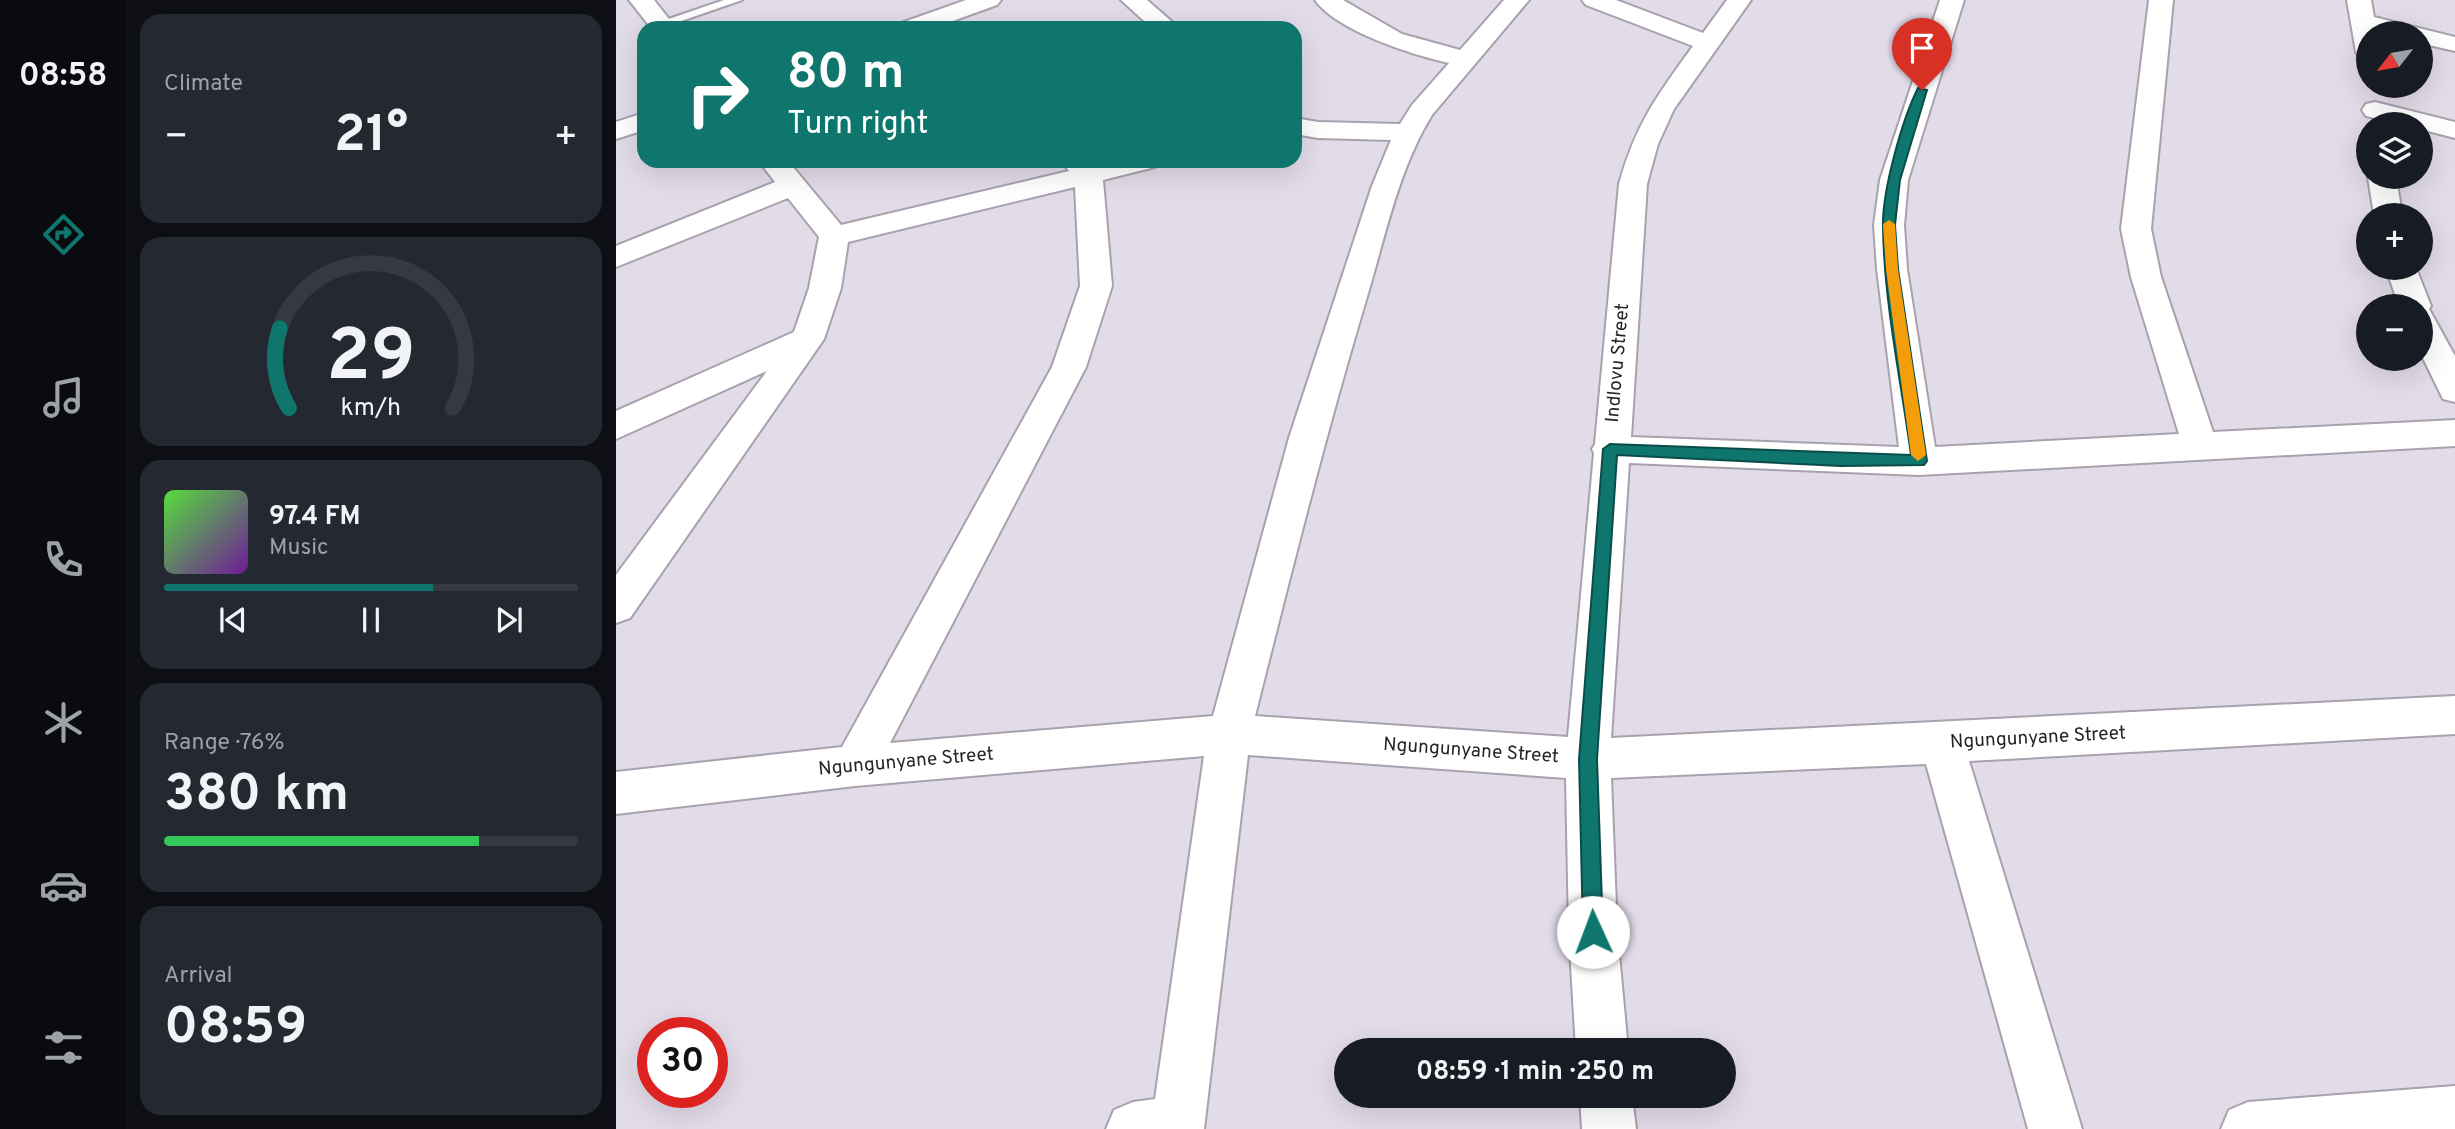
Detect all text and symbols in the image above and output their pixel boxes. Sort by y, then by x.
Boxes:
pin [1892,18,1952,90]
north arrow [2356,21,2432,98]
map controls [2356,21,2433,371]
icon: arrive [1903,29,1941,67]
text: 80 m [787,44,904,106]
icon: right [672,49,763,140]
text: 08:58 [19,57,107,97]
text: Climate [164,70,243,99]
text: 21° [334,104,408,170]
text: Turn right [787,105,929,145]
button: layers [2356,112,2433,189]
text: − [164,114,189,163]
text: + [553,114,578,163]
button: + [2356,203,2433,280]
icon: directions [39,210,88,259]
button: − [2356,294,2433,371]
street label: Indlovu Street [1601,302,1635,424]
text: 29 [326,314,416,406]
icon: music [39,373,88,422]
text: km/h [341,392,401,424]
text: 97.4 FM [269,501,361,534]
text: Music [269,534,329,563]
icon: phone [39,535,88,584]
icon: previous [214,601,252,639]
icon: pause [352,601,390,639]
icon: next [490,601,528,639]
icon: climate [39,698,88,747]
street label: Ngungunyane Street [1949,721,2127,755]
text: Range · 76% [164,729,284,758]
street label: Ngungunyane Street [1382,733,1560,769]
street label: Ngungunyane Street [817,742,995,782]
text: 380 km [164,763,349,829]
icon: car [39,861,88,910]
position arrow [1556,895,1630,969]
text: Arrival [164,962,233,991]
text: 08:59 [164,996,307,1062]
speed limit sign: 30 [637,1017,728,1108]
icon: filters [39,1023,88,1072]
text: 08:59 · 1 min · 250 m [1416,1056,1654,1089]

